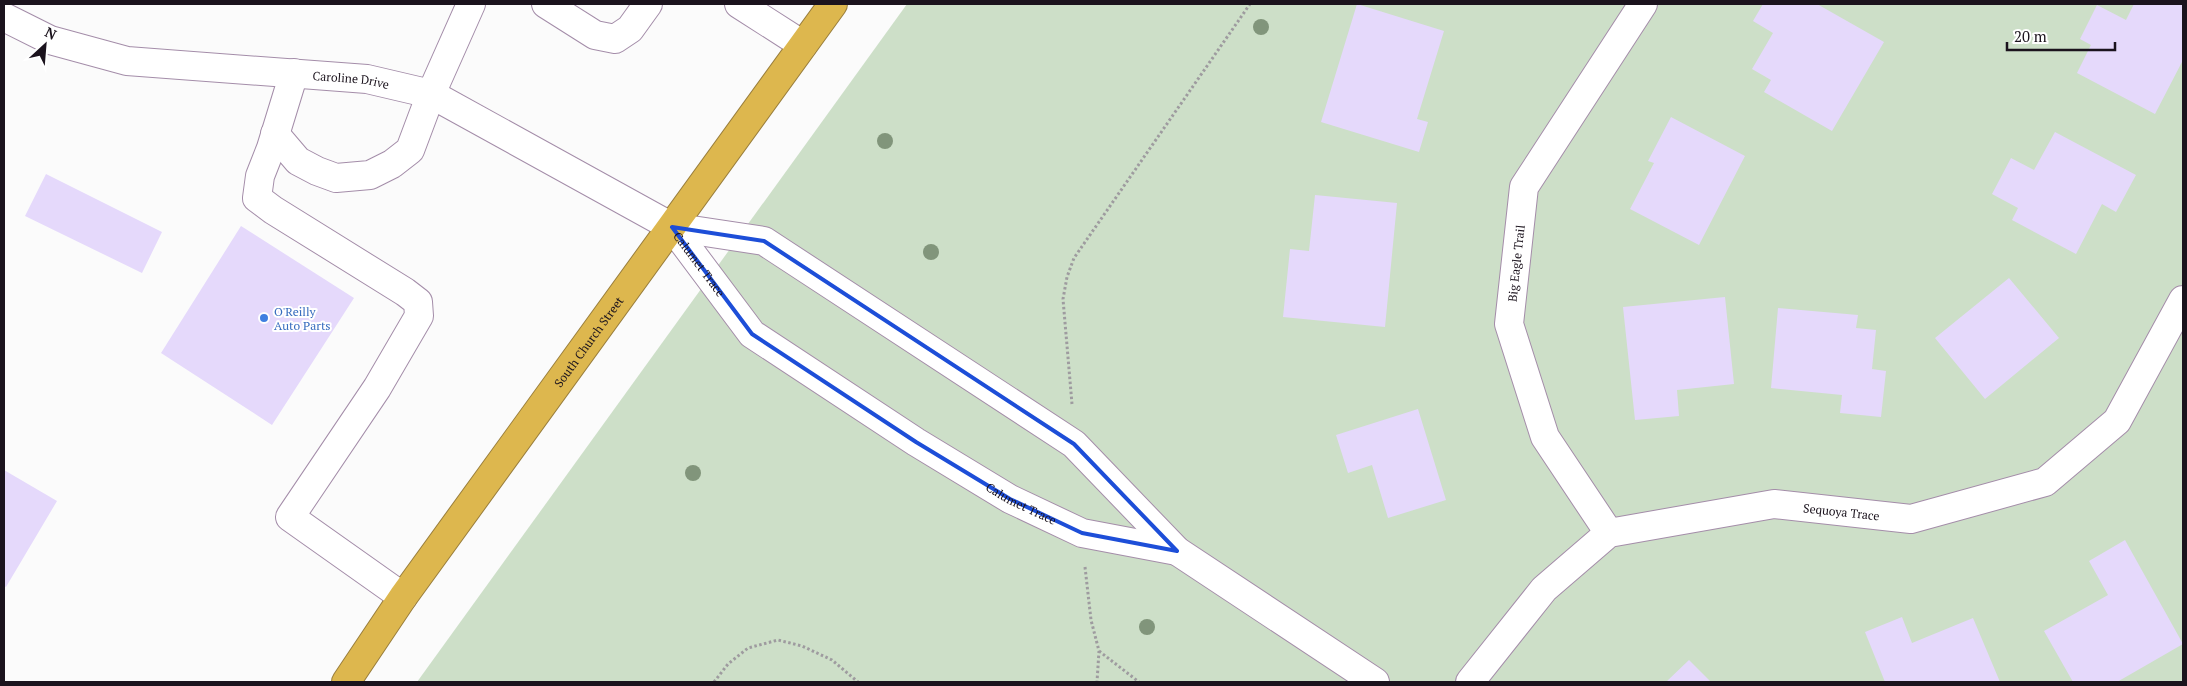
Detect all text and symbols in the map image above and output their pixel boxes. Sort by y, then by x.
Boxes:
north arrow [20,20,70,70]
scale bar [2007,20,2114,52]
text: N [42,22,60,44]
text: 20 m [2014,26,2047,46]
street label: Caroline Drive [312,67,391,91]
street label: Big Eagle Trail [1504,224,1527,303]
street label: Calumet Trace [670,228,729,299]
street label: South Church Street [550,293,626,390]
place label: O'Reilly Auto Parts [274,304,331,333]
marker: O'Reilly Auto Parts [258,312,270,324]
street label: Calumet Trace [983,479,1059,527]
street label: Sequoya Trace [1803,500,1880,523]

